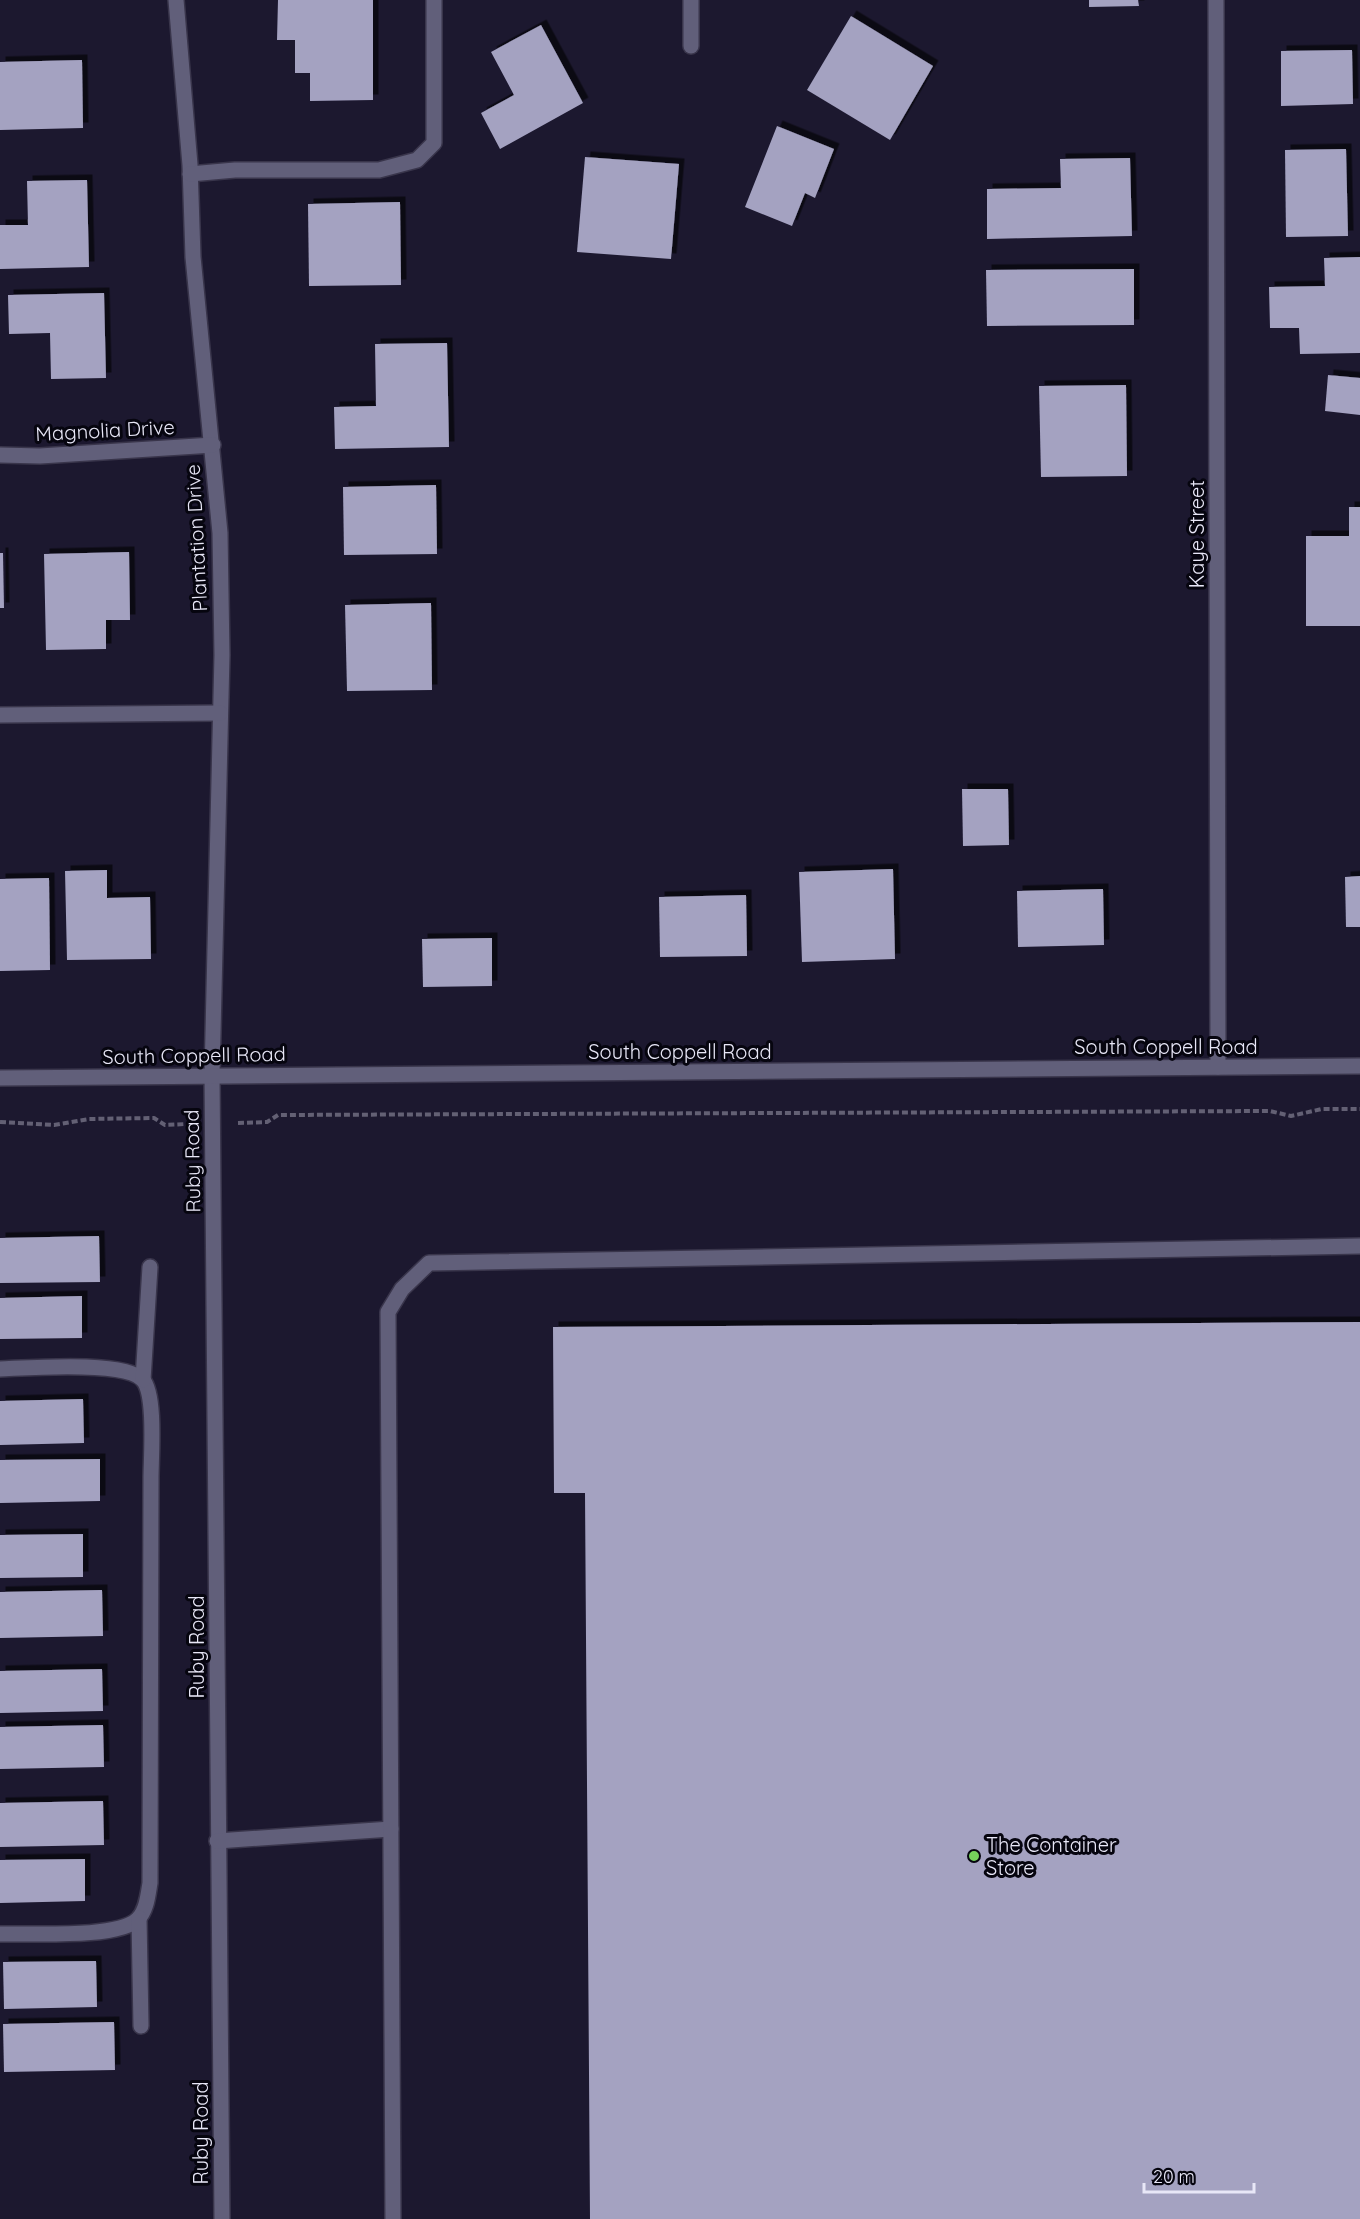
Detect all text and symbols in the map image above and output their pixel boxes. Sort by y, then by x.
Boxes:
street label: Magnolia Drive [35,414,175,446]
street label: Plantation Drive [180,464,212,612]
street label: Kaye Street [1184,480,1209,588]
street label: South Coppell Road [1074,1034,1258,1059]
street label: South Coppell Road [588,1039,772,1064]
street label: South Coppell Road [102,1041,286,1069]
street label: Ruby Road [179,1109,205,1213]
street label: Ruby Road [184,1595,209,1699]
place label: The Container Store [986,1832,1117,1880]
marker: The Container Store [967,1849,981,1863]
street label: Ruby Road [188,2081,213,2185]
scale bar [1144,2156,1254,2194]
text: 20 m [1153,2165,1195,2188]

